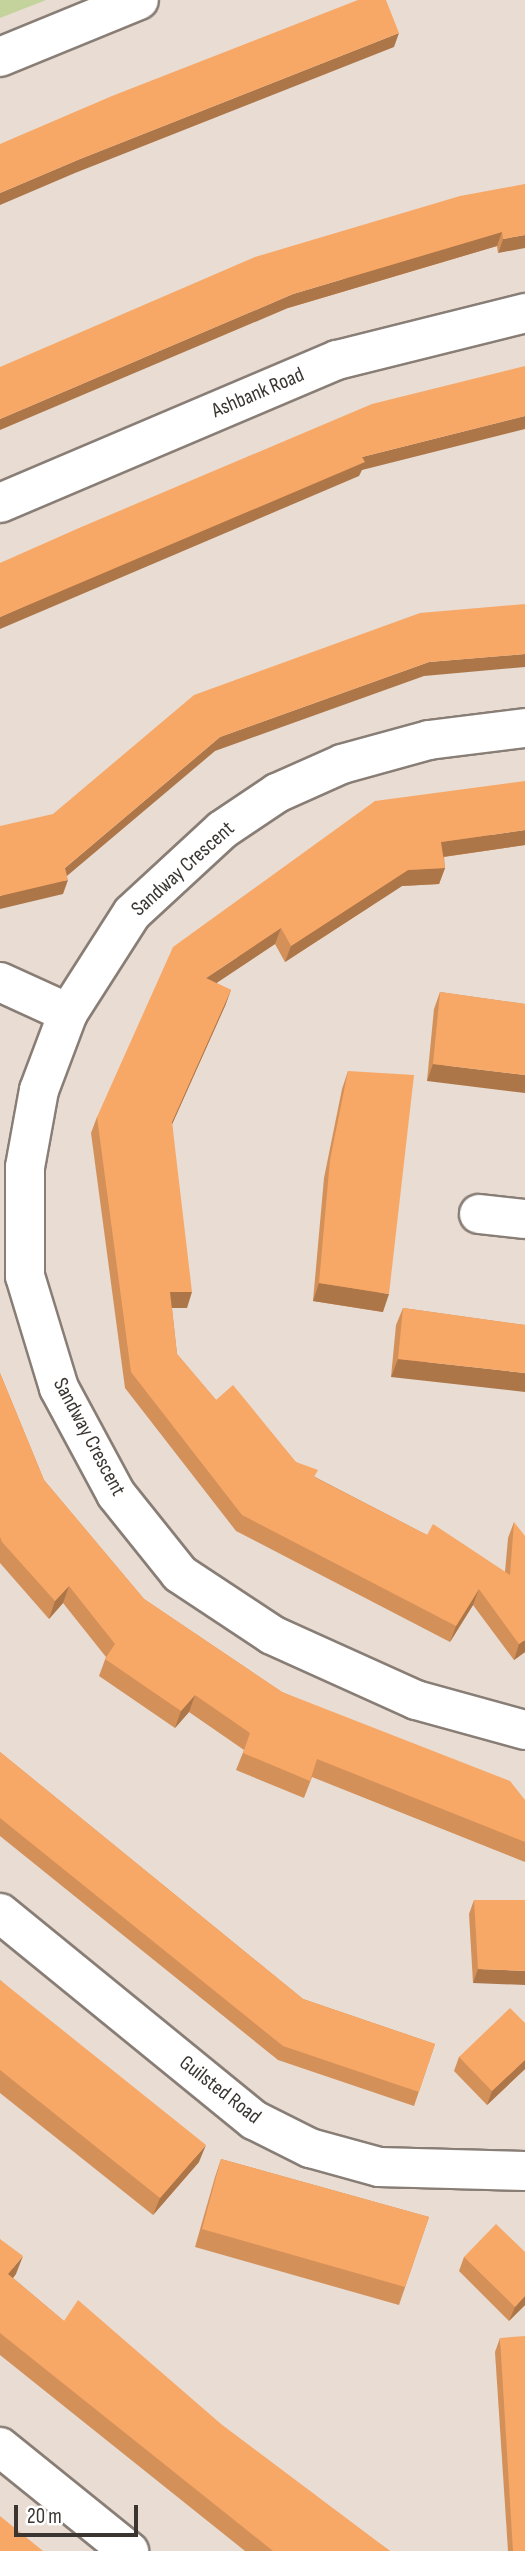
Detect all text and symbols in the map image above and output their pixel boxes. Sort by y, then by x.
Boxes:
street label: Ashbank Road [208,362,308,424]
street label: Sandway Crescent [126,816,240,922]
street label: Sandway Crescent [47,1374,131,1500]
street label: Guilsted Road [174,2050,266,2130]
scale bar [18,2492,142,2536]
text: 20 m [27,2504,62,2529]

